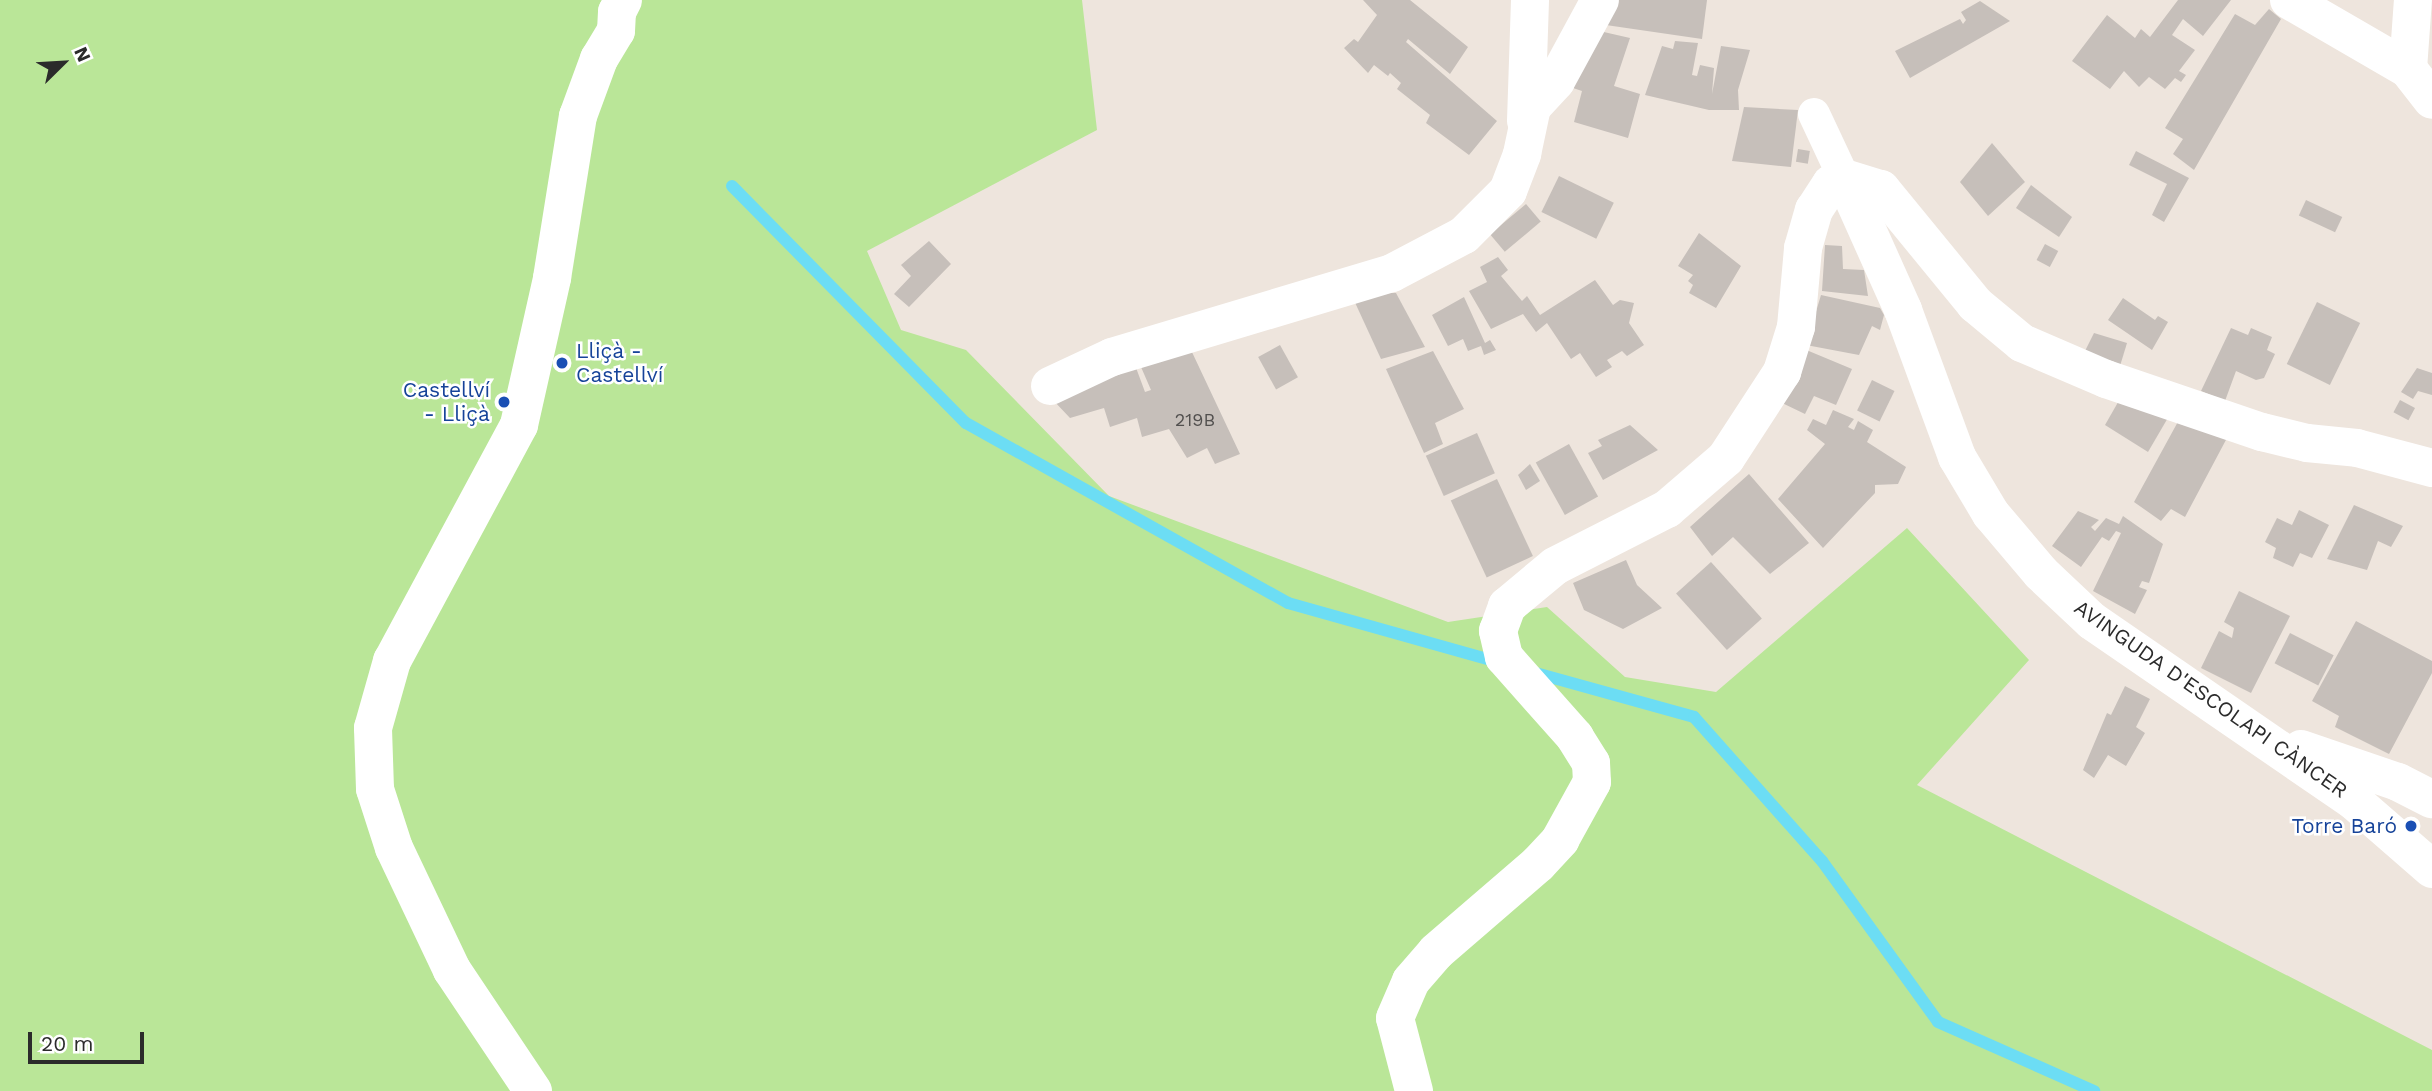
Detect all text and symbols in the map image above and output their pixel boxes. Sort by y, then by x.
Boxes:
north arrow [28,28,98,98]
text: N [69,43,96,65]
place label: Lliçà - Castellví [576,338,663,388]
marker: Lliçà - Castellví [554,355,570,371]
place label: Castellví - Lliçà [403,377,490,427]
marker: Castellví - Lliçà [496,394,512,410]
house number: 219B [1175,409,1215,431]
street label: AVINGUDA D'ESCOLAPI CÀNCER [2069,594,2353,804]
place label: Torre Baró [2292,813,2397,839]
marker: Torre Baró [2403,818,2419,834]
scale bar [32,1018,147,1062]
text: 20 m [41,1031,93,1056]

